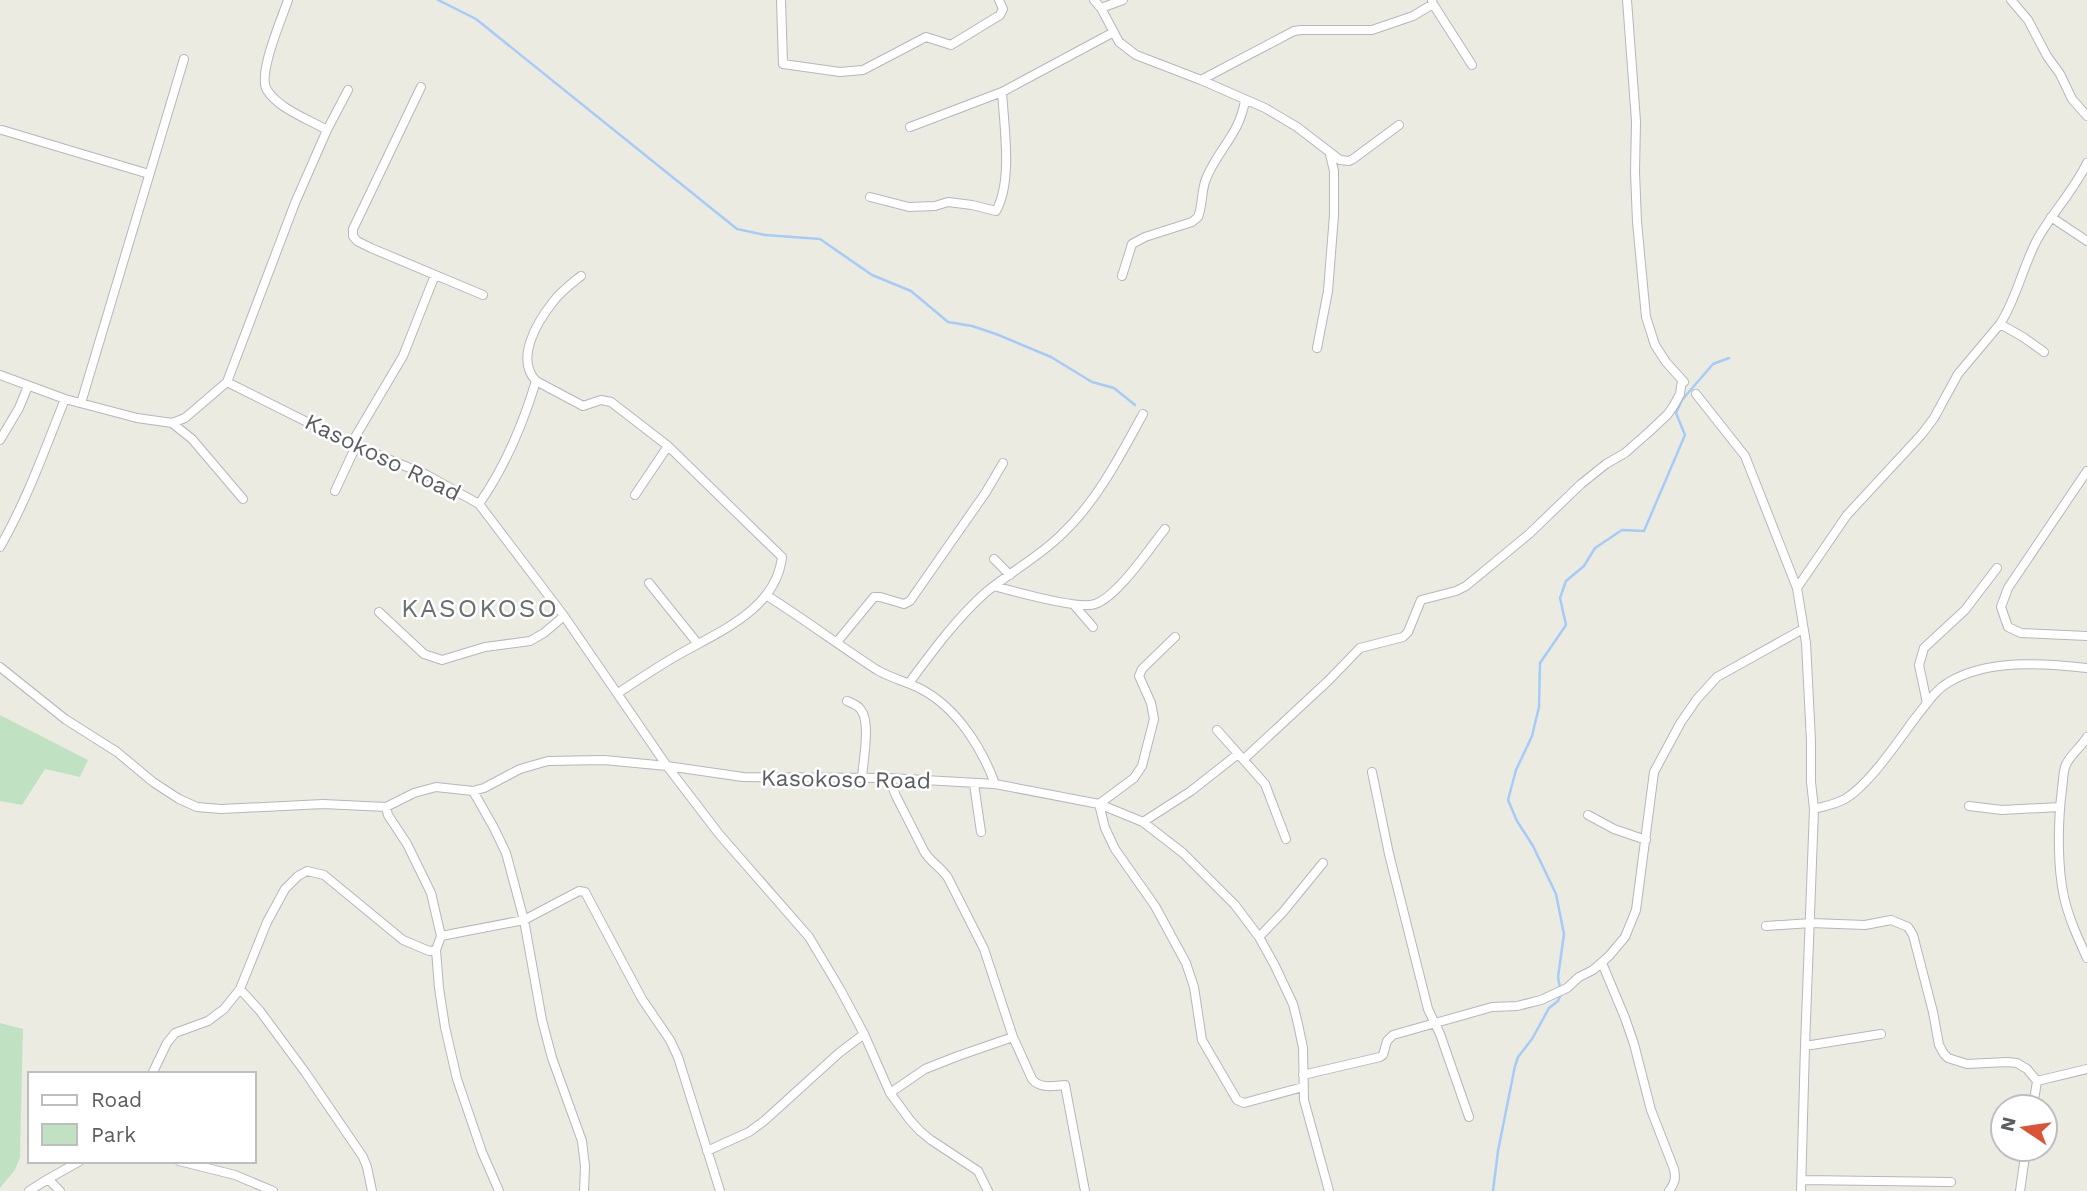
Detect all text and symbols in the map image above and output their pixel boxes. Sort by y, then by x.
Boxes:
street label: Kasokoso Road [300,408,465,507]
district label: KASOKOSO [401,593,559,623]
street label: Kasokoso Road [761,765,931,794]
legend [28,1072,256,1163]
text: Road [91,1087,142,1112]
north arrow [1989,1093,2059,1163]
text: N [1995,1115,2021,1134]
text: Park [91,1122,136,1147]

